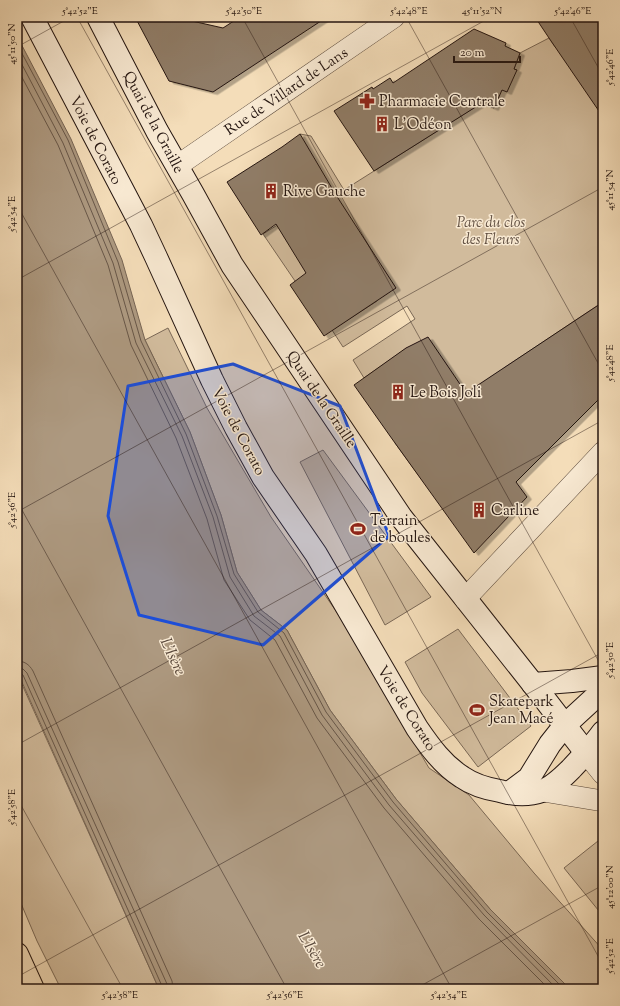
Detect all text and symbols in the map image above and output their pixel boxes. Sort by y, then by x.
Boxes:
text: 5°42'52"E [61,4,98,19]
text: 5°42'50"E [225,4,262,19]
text: 5°42'48"E [390,4,427,19]
text: 45°11'52"N [462,4,502,19]
text: 5°42'46"E [554,4,591,19]
text: 45°11'50"N [5,23,20,65]
scale bar [454,38,520,64]
street label: Rue de Villard de Lans [221,43,353,141]
text: 20 m [460,44,485,62]
text: 5°42'46"E [603,49,618,86]
street label: Quai de la Graille [117,68,188,177]
pharmacy icon: Pharmacie Centrale [358,92,376,110]
place label: Pharmacie Centrale [379,92,505,113]
street label: Voie de Corato [63,93,126,189]
building icon: L'Odéon [373,115,391,133]
place label: L'Odéon [394,115,452,136]
text: 45°11'54"N [603,169,618,211]
building icon: Rive Gauche [262,182,280,200]
place label: Rive Gauche [283,182,366,203]
text: 5°42'54"E [5,196,20,233]
park label: Parc du clos des Fleurs [457,213,525,251]
text: 5°42'48"E [603,345,618,382]
street label: Quai de la Graille [281,347,361,452]
building icon: Le Bois Joli [389,383,407,401]
place label: Le Bois Joli [410,383,481,404]
street label: Voie de Corato [206,384,270,480]
text: 5°42'56"E [5,492,20,529]
building icon: Carline [470,501,488,519]
place label: Carline [491,501,539,522]
place label: Terrain de boules [370,511,431,549]
sports icon: Terrain de boules [349,520,367,538]
water label: L'Isère [153,634,190,680]
text: 5°42'50"E [603,642,618,679]
street label: Voie de Corato [371,662,440,756]
place label: Skatepark Jean Macé [488,692,554,730]
sports icon: Skatepark Jean Macé [468,701,486,719]
text: 5°42'58"E [5,789,20,826]
text: 45°12'00"N [603,865,618,909]
water label: L'Isère [291,927,331,973]
text: 5°42'52"E [603,938,618,975]
text: 5°42'58"E [101,988,138,1003]
text: 5°42'56"E [266,988,303,1003]
text: 5°42'54"E [430,988,467,1003]

